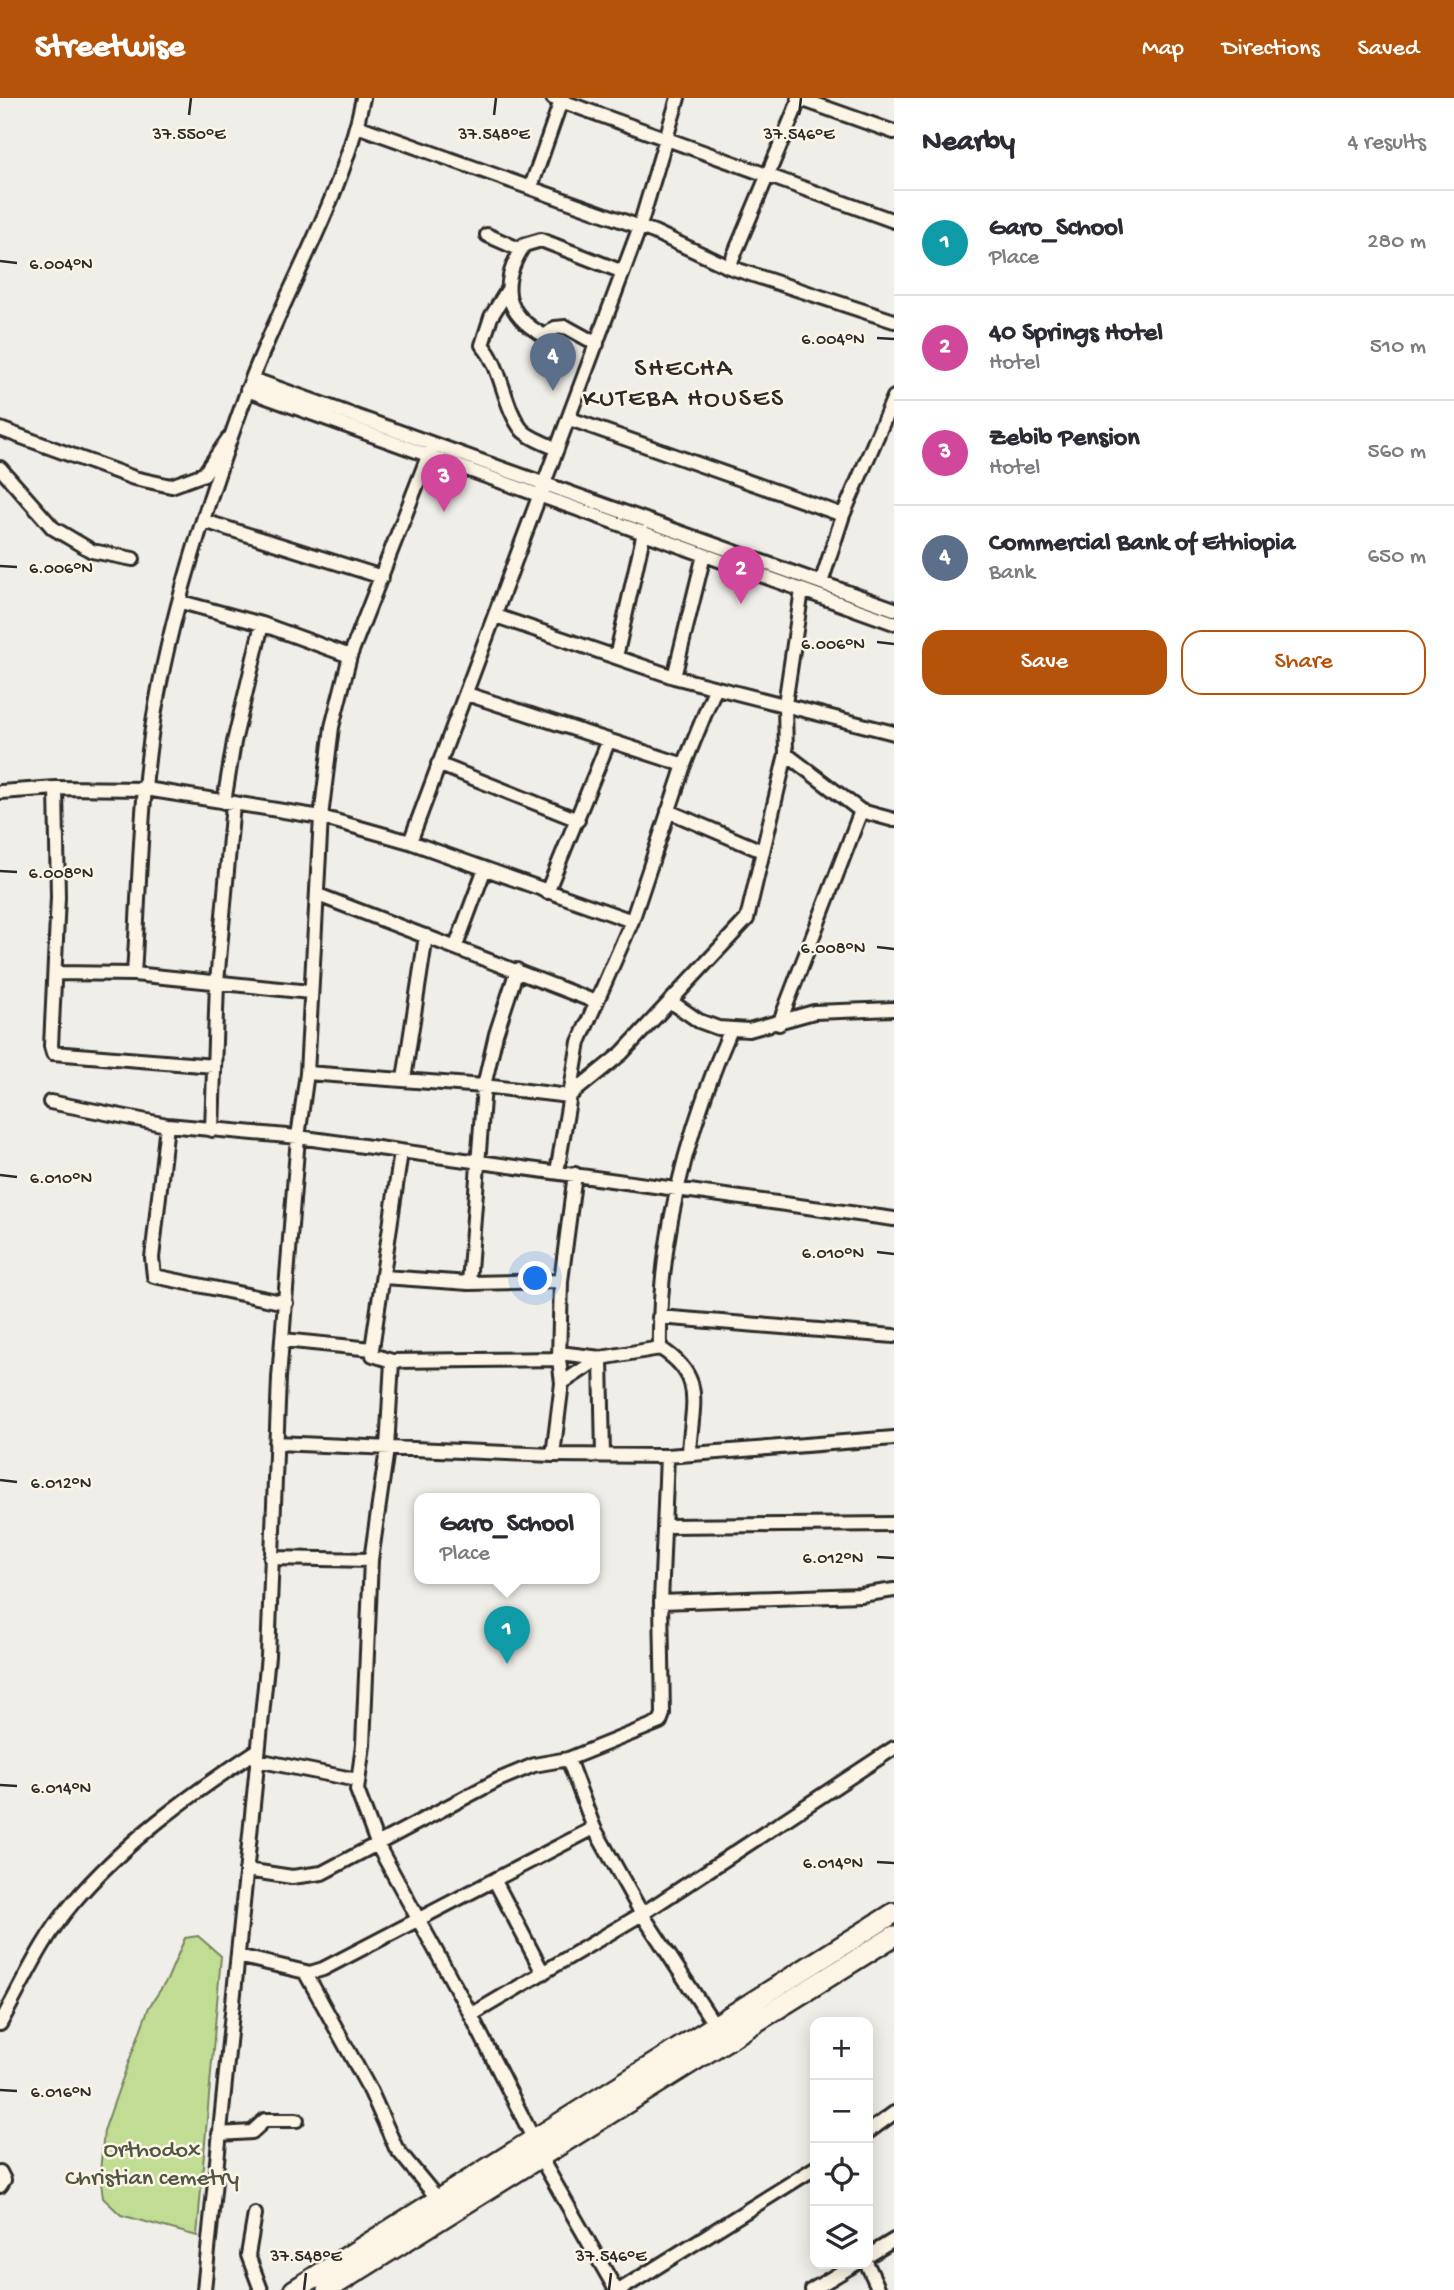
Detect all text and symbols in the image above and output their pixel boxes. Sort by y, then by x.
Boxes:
text: Streetwise [35,30,185,68]
text: Map [1142,35,1184,64]
text: Directions [1222,35,1320,64]
text: Saved [1358,35,1419,64]
text: 37.550°E [152,125,226,146]
text: 37.548°E [457,125,531,146]
text: 37.546°E [763,125,835,146]
text: Nearby [922,126,1015,161]
text: 4 results [1347,130,1426,157]
text: Garo_School [989,214,1123,245]
text: 1 [940,229,950,256]
text: 280 m [1367,229,1426,256]
text: Place [989,245,1039,272]
text: 6.004°N [29,255,93,276]
text: 40 Springs Hotel [989,319,1163,350]
text: 6.004°N [801,330,865,351]
pin: 4 [530,333,576,391]
text: 2 [939,334,951,361]
text: 510 m [1370,334,1426,361]
text: Hotel [989,350,1040,377]
district label: SHECHA KUTEBA HOUSES [583,355,785,416]
text: Zebib Pension [989,424,1140,455]
text: 3 [939,439,951,466]
text: 560 m [1367,439,1426,466]
pin: 3 [421,454,467,512]
text: Hotel [989,455,1040,482]
text: Commercial Bank of Ethiopia [989,529,1295,560]
text: 4 [940,544,950,571]
text: 650 m [1367,544,1426,571]
pin: 2 [718,546,764,604]
text: 6.006°N [29,559,93,580]
text: Bank [989,560,1035,587]
button: Save [922,630,1167,695]
button: Share [1181,630,1426,695]
text: 6.006°N [801,635,865,656]
text: 6.008°N [29,864,93,885]
text: 6.008°N [801,939,865,960]
text: 6.010°N [30,1169,92,1190]
text: 6.010°N [802,1244,864,1265]
your location [518,1261,552,1295]
text: 6.012°N [31,1474,91,1495]
popup [414,1493,600,1584]
text: Garo_School [440,1510,574,1541]
text: Place [440,1541,490,1568]
text: 6.012°N [803,1549,863,1570]
pin: 1 [484,1606,530,1664]
text: 6.014°N [31,1779,91,1800]
text: 6.014°N [803,1854,863,1875]
map controls [810,2017,873,2269]
button: + [810,2017,873,2080]
button: − [810,2080,873,2143]
text: 6.016°N [30,2083,92,2104]
park label: Orthodox Christian cemetry [65,2137,239,2194]
button: locate [810,2143,873,2206]
button: layers [810,2206,873,2269]
text: 37.548°E [269,2247,343,2268]
text: 37.546°E [575,2247,647,2268]

